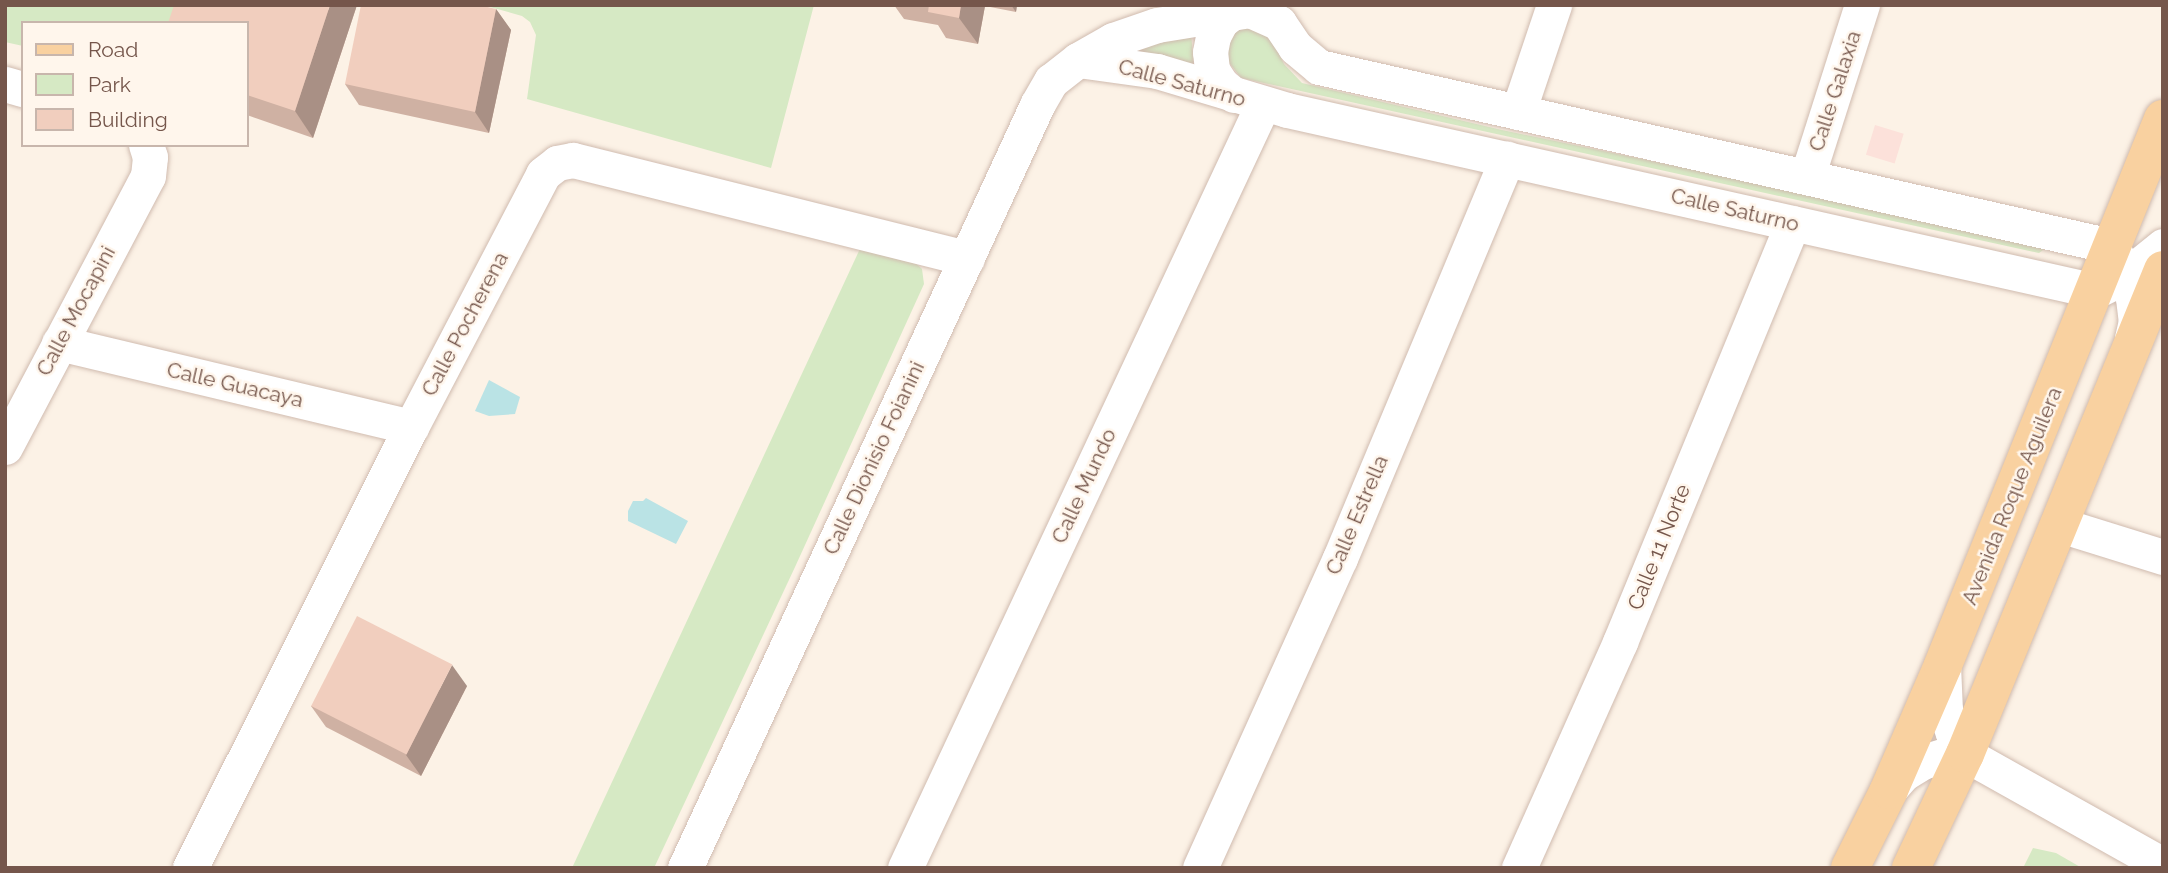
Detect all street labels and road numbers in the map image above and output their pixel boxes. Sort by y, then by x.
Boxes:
street label: Calle Galaxia [1804,28,1866,154]
street label: Calle Saturno [1116,54,1248,112]
street label: Calle Saturno [1668,183,1802,237]
street label: Calle Mocapini [31,242,121,380]
street label: Calle Pocherena [416,248,514,400]
street label: Calle Guacaya [164,357,306,413]
street label: Calle Dionisio Foianini [818,357,930,559]
street label: Avenida Roque Aguilera [1957,383,2067,609]
street label: Calle Mundo [1046,425,1122,547]
street label: Calle Estrella [1321,452,1393,578]
street label: Calle 11 Norte [1622,480,1696,614]

